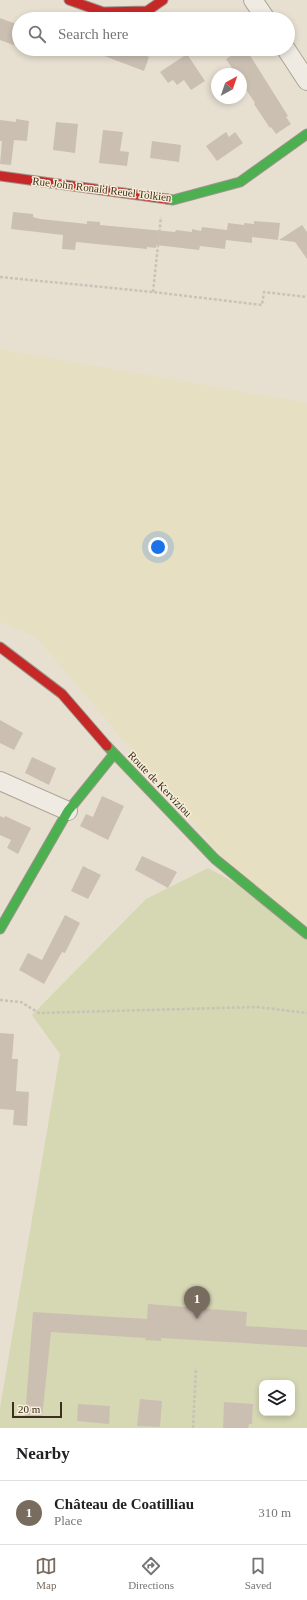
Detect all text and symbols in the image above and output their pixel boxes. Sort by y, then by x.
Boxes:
search box [12,12,295,56]
icon: search [26,23,48,45]
text: Search here [58,26,128,42]
north arrow [211,68,247,104]
street label: Rue John Ronald Reuel Tolkien [32,175,173,204]
your location [148,537,168,557]
street label: Route de Kerviziou [126,749,195,820]
pin: 1 [184,1286,210,1319]
map controls [259,1380,295,1416]
button: layers [259,1380,295,1416]
scale bar [12,1400,62,1419]
text: 20 m [18,1403,40,1415]
text: Nearby [16,1444,70,1463]
text: Château de Coatilliau [54,1496,194,1512]
text: 1 [26,1505,32,1520]
text: 310 m [258,1505,291,1520]
text: Place [54,1513,82,1528]
tab: Map [35,1555,57,1591]
tab: Directions [128,1555,174,1591]
tab: Saved [245,1555,272,1591]

